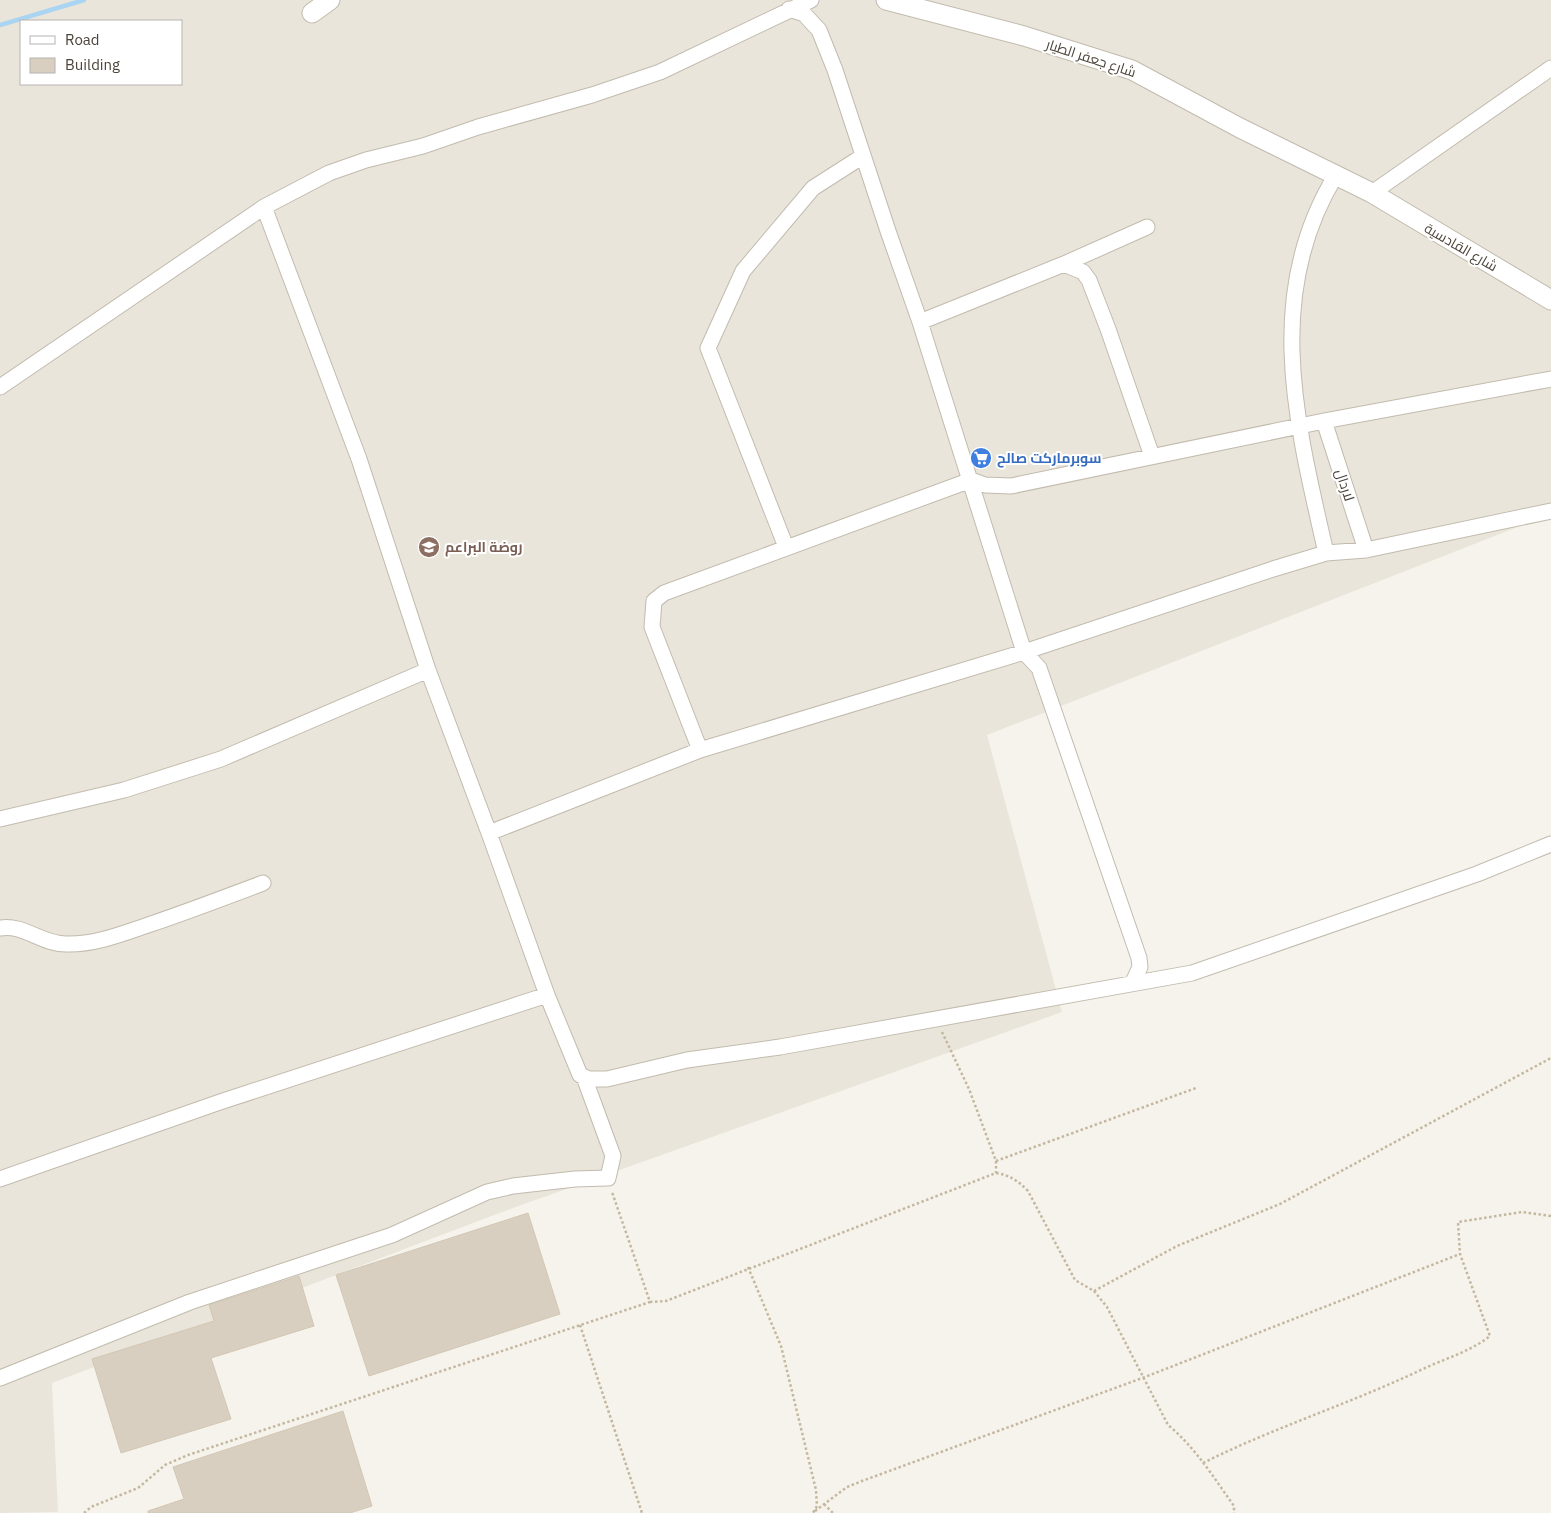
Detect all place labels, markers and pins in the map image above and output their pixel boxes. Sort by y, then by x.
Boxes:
supermarket icon: سوبرماركت صالح [969,446,993,470]
place label: سوبرماركت صالح [997,449,1101,468]
school or university icon: روضة البراعم [417,535,441,559]
place label: روضة البراعم [445,538,522,557]

